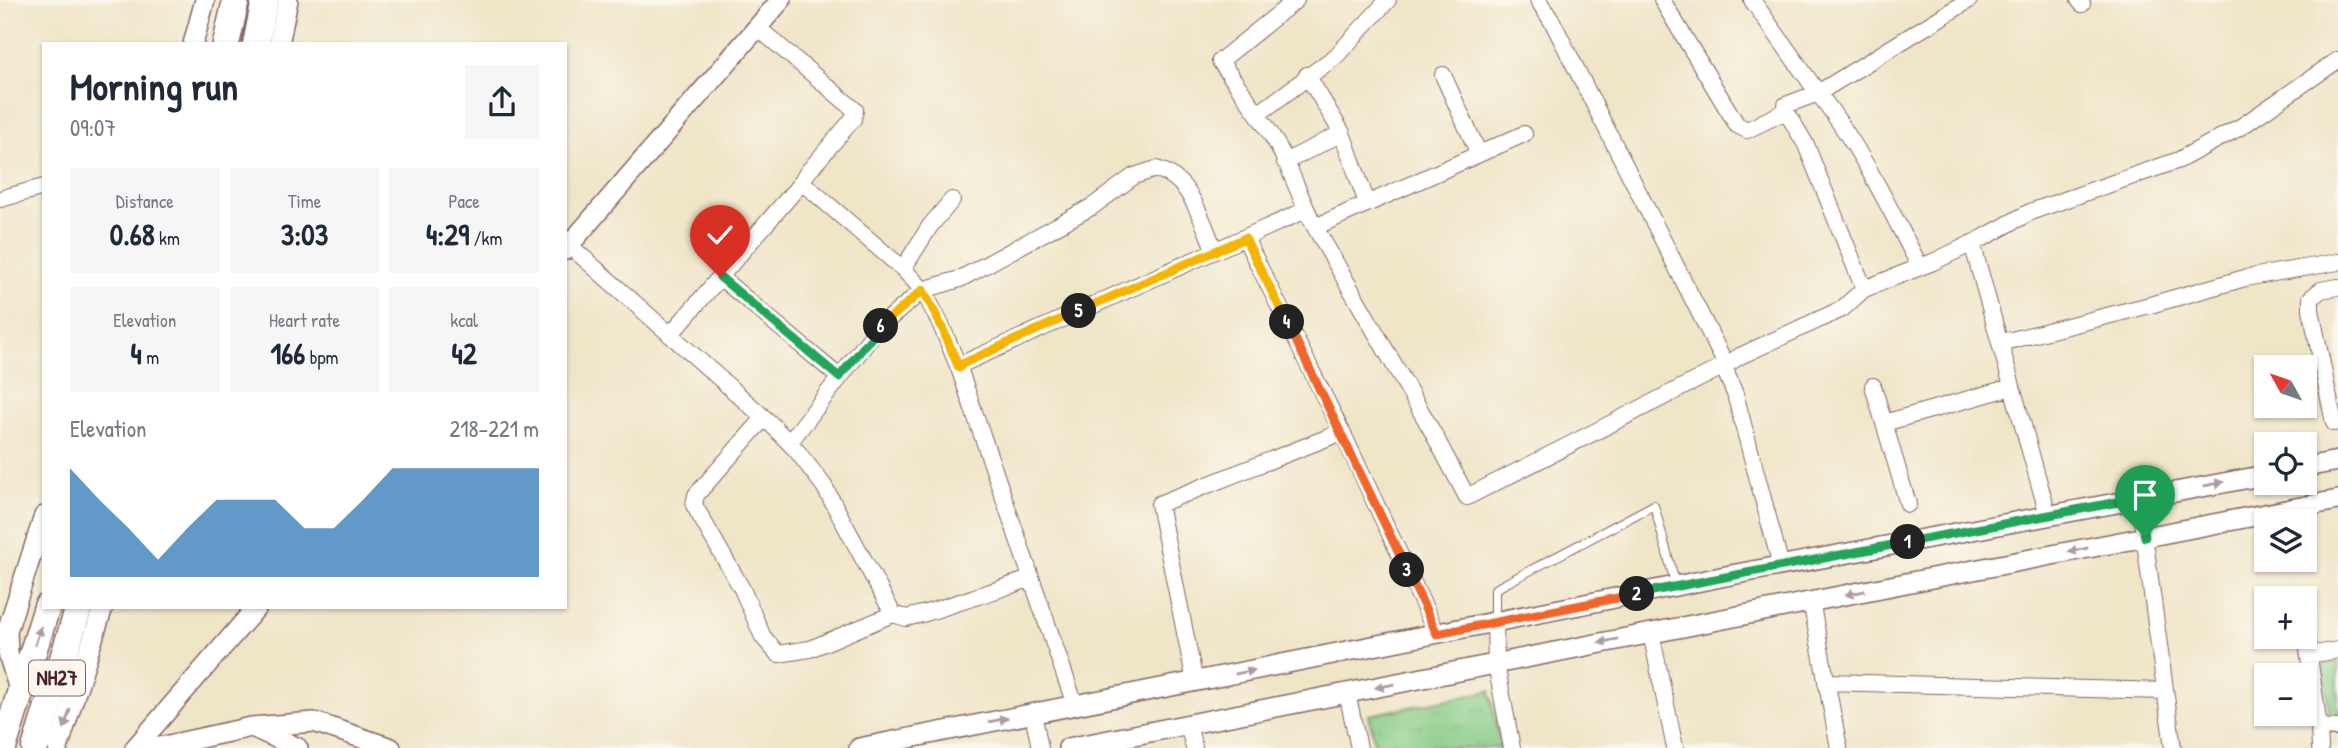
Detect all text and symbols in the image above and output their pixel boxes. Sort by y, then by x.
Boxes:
text: Morning run [70,60,238,112]
button: share [465,65,539,139]
text: 09:07 [70,112,116,143]
text: Distance [116,188,174,214]
text: Time [288,188,321,214]
text: Pace [448,188,480,214]
pin [690,205,750,277]
text: 0.68 [110,214,155,254]
text: 3:03 [281,214,328,254]
text: 4:29 [426,214,469,254]
icon: check [701,216,739,254]
text: km [155,225,180,251]
text: /km [469,225,502,251]
pin: 5 [1062,294,1096,328]
text: 5 [1074,297,1083,323]
pin: 4 [1270,304,1304,340]
text: Elevation [113,307,176,333]
text: Heart rate [269,307,340,333]
text: kcal [450,307,478,333]
pin: 6 [864,308,898,344]
text: 4 [1283,308,1290,334]
text: 6 [877,312,884,338]
text: 4 [131,333,142,373]
text: 166 [270,333,305,373]
text: 42 [452,333,477,373]
text: m [142,344,159,370]
text: bpm [305,344,339,370]
north arrow [2254,355,2317,418]
map controls [2254,355,2317,726]
text: Elevation [70,413,146,444]
text: 218–221 m [449,413,539,444]
button: locate [2254,432,2317,495]
pin [2115,465,2175,537]
icon: arrive [2126,476,2164,514]
one-way arrow [2203,479,2225,490]
button: layers [2254,509,2317,572]
pin: 1 [1890,524,1926,560]
text: 1 [1904,528,1911,554]
one-way arrow [2067,545,2089,556]
pin: 3 [1390,552,1424,588]
text: 3 [1402,556,1411,582]
pin: 2 [1620,576,1654,612]
text: 2 [1632,580,1641,606]
button: + [2254,586,2317,649]
one-way arrow [1844,587,1866,598]
one-way arrow [33,626,44,647]
one-way arrow [1597,636,1619,647]
road number: NH27 [29,660,85,696]
button: − [2254,663,2317,726]
one-way arrow [1234,666,1256,677]
one-way arrow [1374,680,1396,691]
one-way arrow [62,709,72,730]
one-way arrow [987,715,1009,726]

